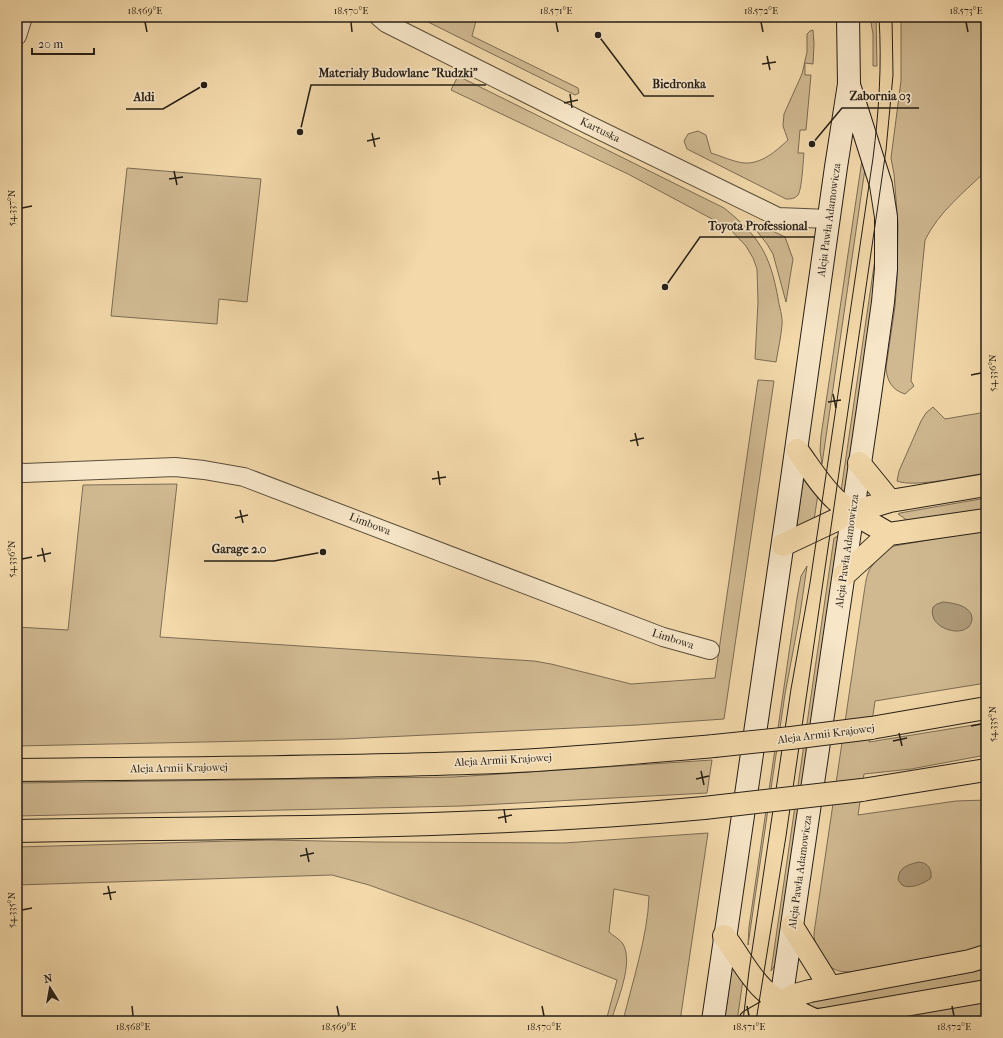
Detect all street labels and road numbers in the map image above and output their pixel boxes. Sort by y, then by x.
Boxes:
street label: Kartuska [578,115,623,146]
street label: Aleja Pawła Adamowicza [814,161,844,279]
street label: Aleja Pawła Adamowicza [832,492,862,610]
street label: Limbowa [347,510,393,538]
street label: Limbowa [650,626,696,652]
street label: Aleja Armii Krajowej [776,722,875,747]
street label: Aleja Armii Krajowej [453,751,552,769]
street label: Aleja Armii Krajowej [129,761,228,775]
street label: Aleja Pawła Adamowicza [785,813,815,931]

